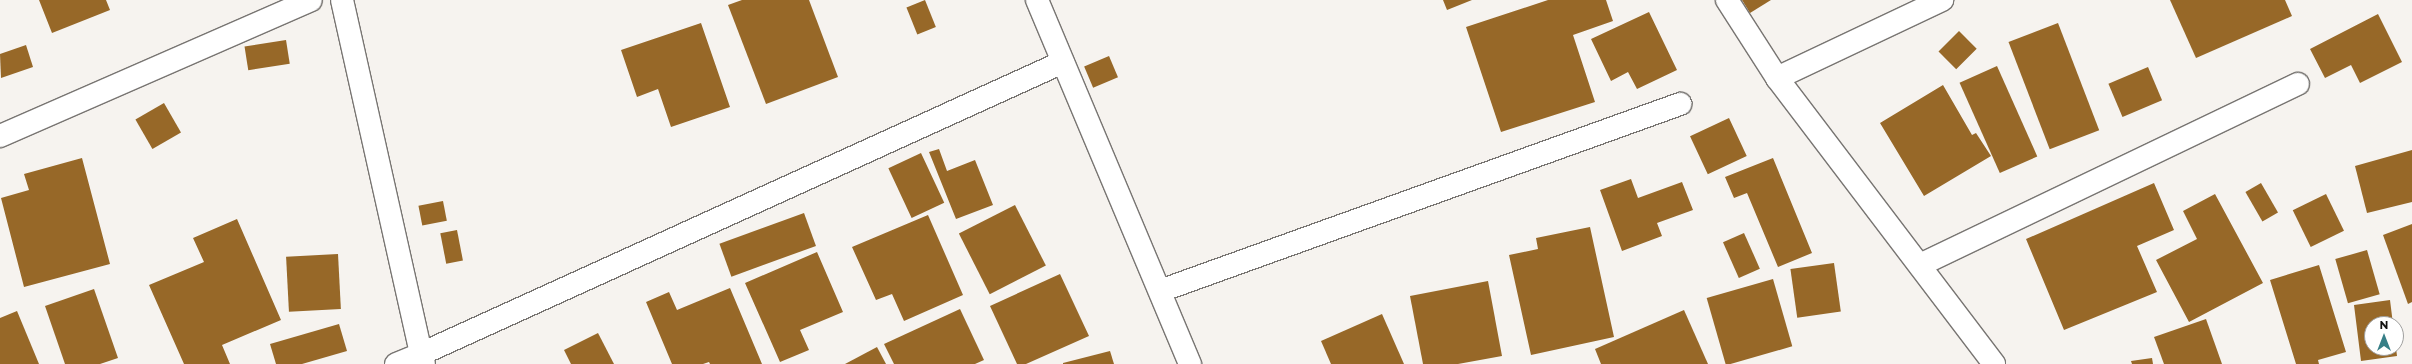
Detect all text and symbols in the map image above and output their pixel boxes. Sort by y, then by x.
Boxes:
north arrow [2364,316,2404,356]
text: N [2380,318,2388,332]

